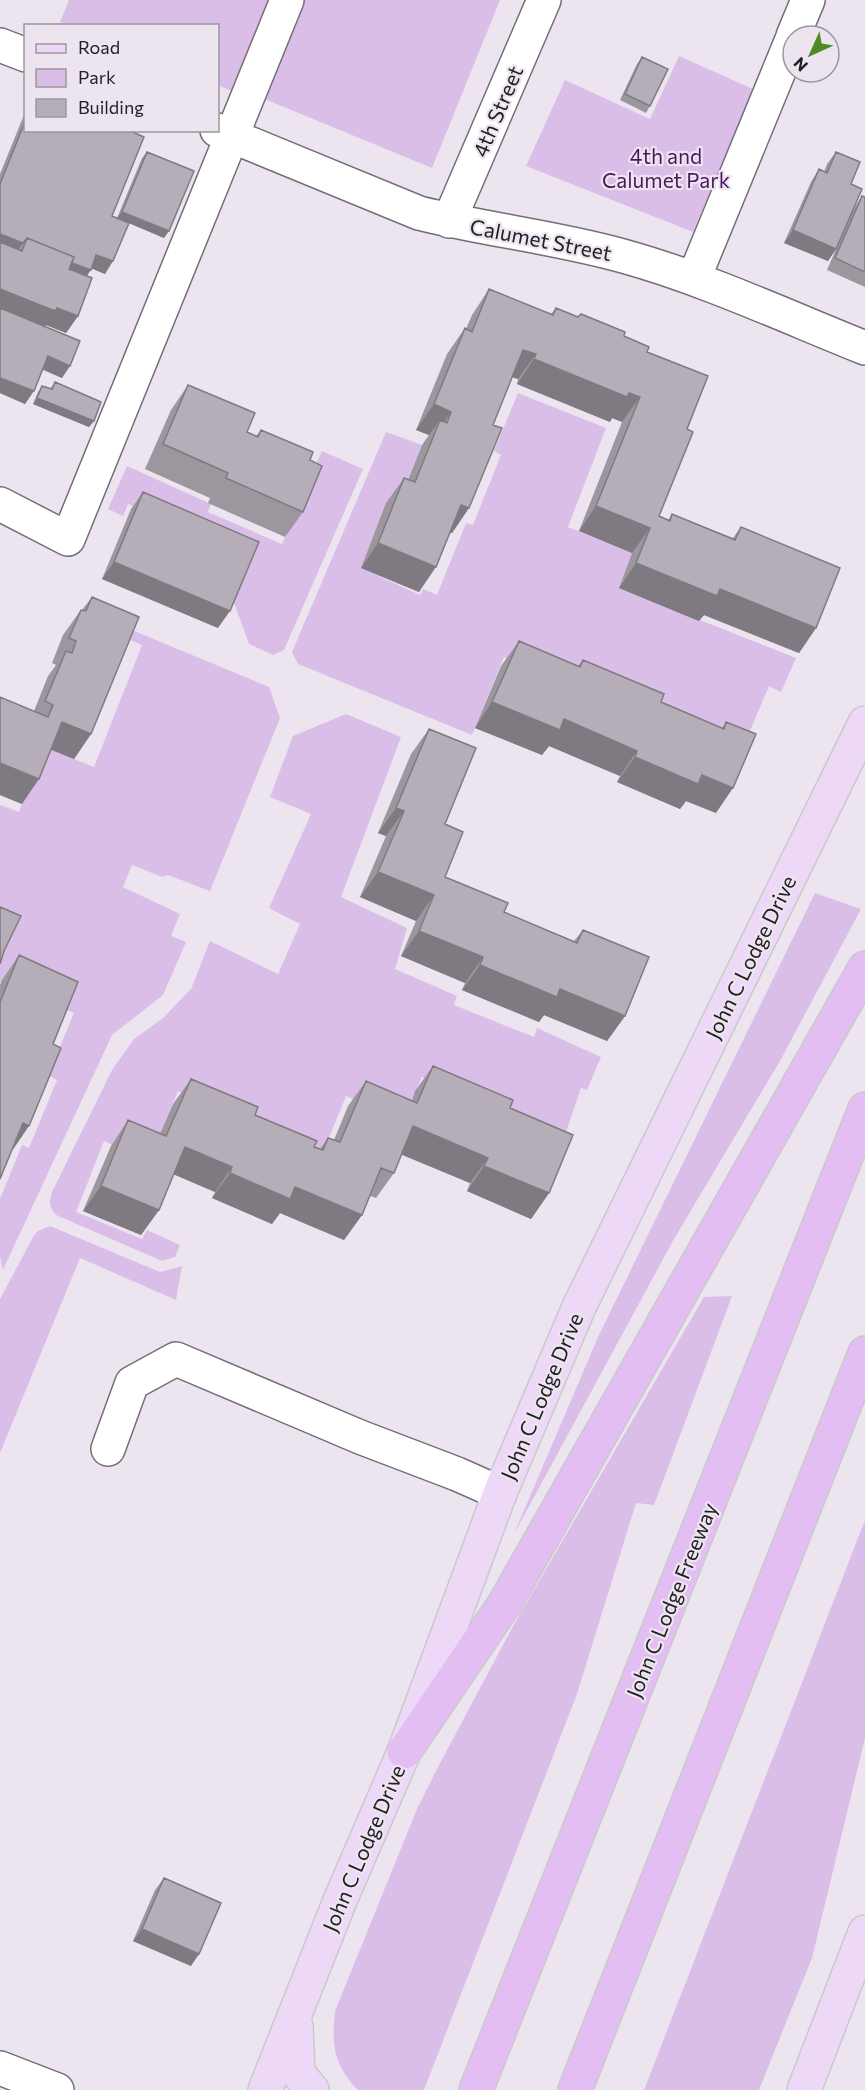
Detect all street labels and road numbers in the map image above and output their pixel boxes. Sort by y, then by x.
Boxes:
street label: 4th Street [467,62,527,160]
street label: Calumet Street [468,213,614,265]
street label: John C Lodge Drive [700,871,800,1043]
street label: John C Lodge Drive [495,1309,587,1483]
street label: John C Lodge Freeway [620,1499,722,1701]
street label: John C Lodge Drive [317,1761,409,1935]

